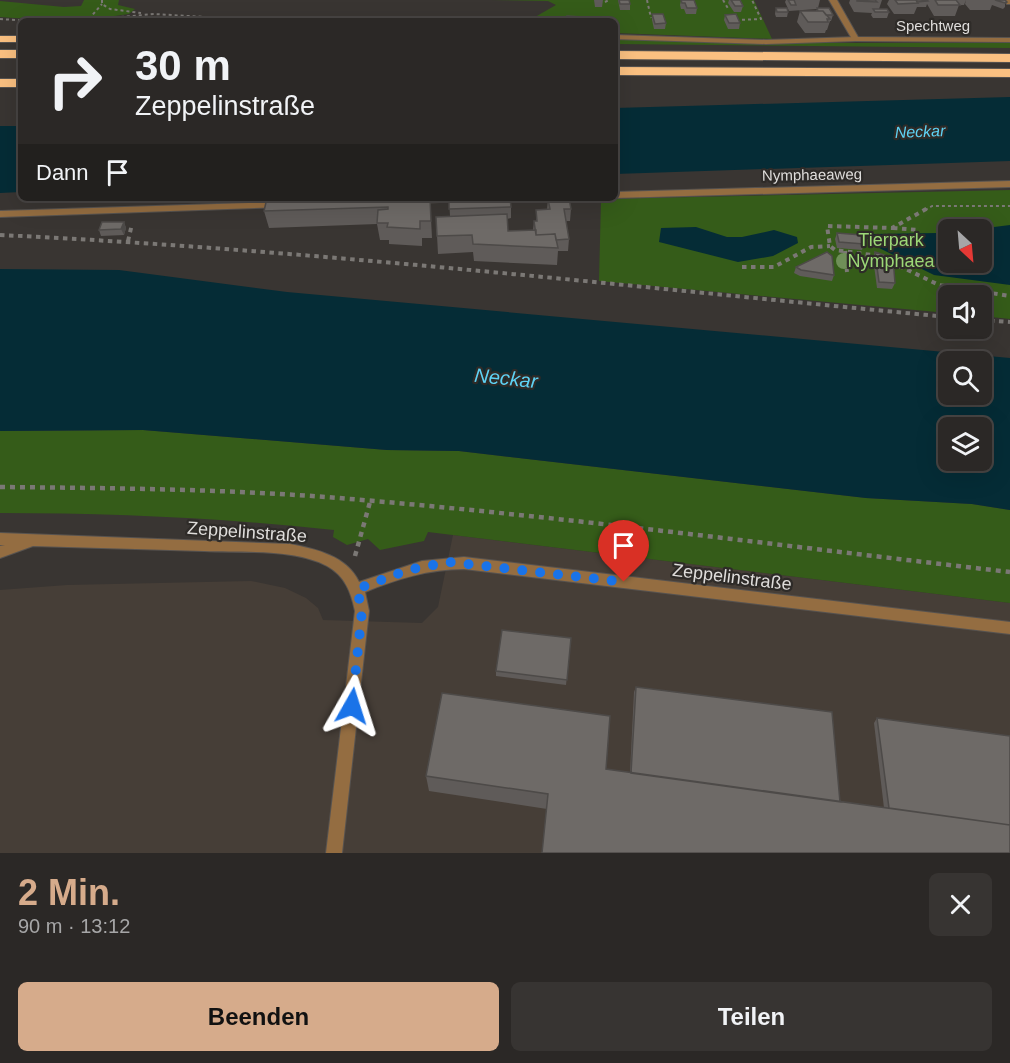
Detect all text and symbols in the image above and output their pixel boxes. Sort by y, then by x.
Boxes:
street label: Spechtweg [896,17,970,34]
icon: right [36,42,114,120]
text: 30 m [135,42,231,89]
text: Zeppelinstraße [135,91,315,121]
water label: Neckar [894,122,946,141]
icon: arrive [101,156,134,189]
text: Dann [36,160,89,185]
street label: Nymphaeaweg [762,165,862,184]
north arrow [938,219,992,273]
map controls [938,219,992,471]
park label: Tierpark Nymphaea [847,230,936,271]
button: sound [938,285,992,339]
button: search [938,351,992,405]
water label: Neckar [473,364,540,392]
button: layers [938,417,992,471]
street label: Zeppelinstraße [186,518,308,546]
pin [598,520,649,582]
icon: arrive [607,529,640,562]
street label: Zeppelinstraße [671,560,793,594]
position arrow [320,674,384,738]
text: 2 Min. [18,872,120,913]
button: close [929,873,992,936]
text: 90 m · 13:12 [18,915,130,937]
button: Beenden [18,982,499,1051]
button: Teilen [511,982,992,1051]

